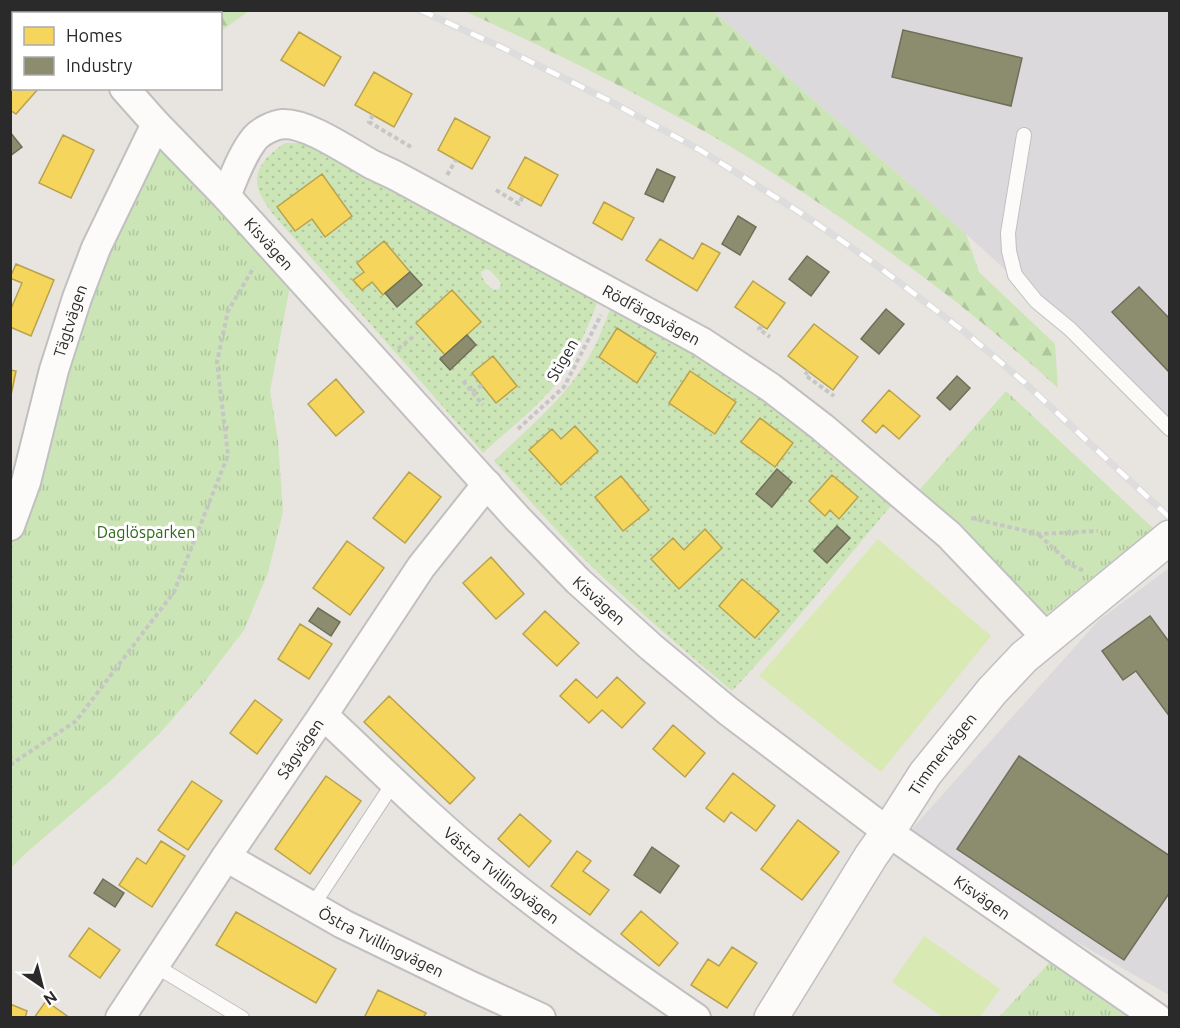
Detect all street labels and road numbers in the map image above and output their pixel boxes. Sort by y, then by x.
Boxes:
street label: Kisvägen [241,214,297,274]
street label: Rödfärgsvägen [600,281,704,348]
street label: Tägtvägen [50,282,90,359]
street label: Stigen [543,336,581,384]
street label: Kisvägen [569,572,629,628]
street label: Timmervägen [905,709,980,798]
street label: Sågvägen [273,715,327,782]
street label: Västra Tvillingvägen [440,823,563,927]
street label: Kisvägen [951,872,1014,923]
street label: Östra Tvillingvägen [315,903,447,980]

